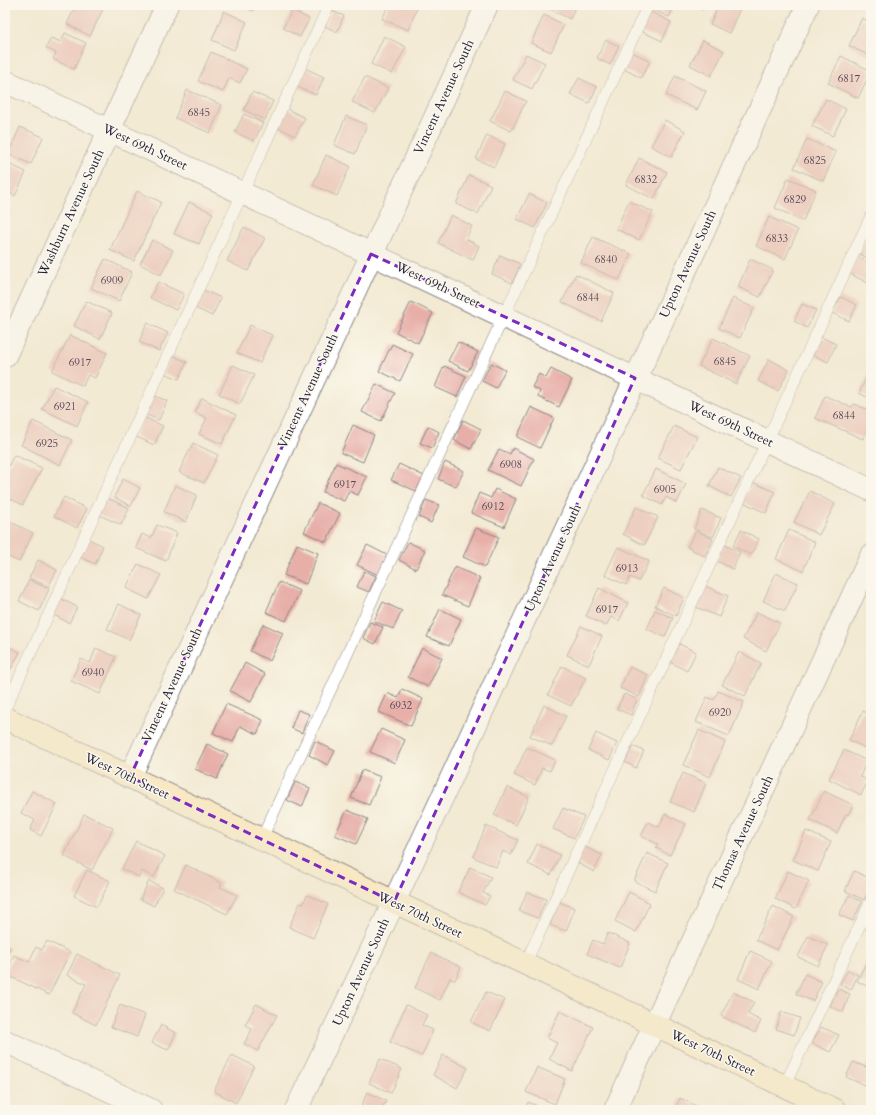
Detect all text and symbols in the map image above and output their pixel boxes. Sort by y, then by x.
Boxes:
street label: Vincent Avenue South [409,37,479,157]
house number: 6817 [838,71,861,86]
house number: 6845 [188,105,210,120]
street label: West 69th Street [99,119,190,175]
street label: Washburn Avenue South [33,146,108,281]
house number: 6825 [804,153,826,168]
house number: 6832 [635,172,658,187]
house number: 6829 [784,192,807,207]
street label: Upton Avenue South [655,207,721,321]
house number: 6833 [766,231,789,246]
house number: 6840 [595,252,618,267]
street label: West 69th Street [392,257,483,313]
house number: 6909 [101,273,124,288]
house number: 6844 [577,290,600,305]
street label: Vincent Avenue South [273,331,343,451]
house number: 6845 [714,354,736,369]
house number: 6917 [69,355,92,370]
street label: West 69th Street [685,396,776,452]
house number: 6921 [54,399,76,414]
house number: 6844 [833,408,856,423]
house number: 6925 [36,436,58,451]
house number: 6908 [500,457,522,472]
house number: 6917 [334,477,357,492]
house number: 6905 [654,482,676,497]
house number: 6912 [482,499,505,514]
street label: Upton Avenue South [520,501,586,615]
house number: 6913 [616,561,639,576]
house number: 6917 [596,602,619,617]
street label: Vincent Avenue South [137,625,207,745]
house number: 6940 [82,665,105,680]
house number: 6932 [390,698,413,713]
house number: 6920 [709,705,732,720]
street label: West 70th Street [81,748,172,804]
street label: Thomas Avenue South [708,772,778,894]
street label: West 70th Street [374,887,465,943]
street label: Upton Avenue South [328,915,394,1029]
street label: West 70th Street [667,1025,758,1081]

